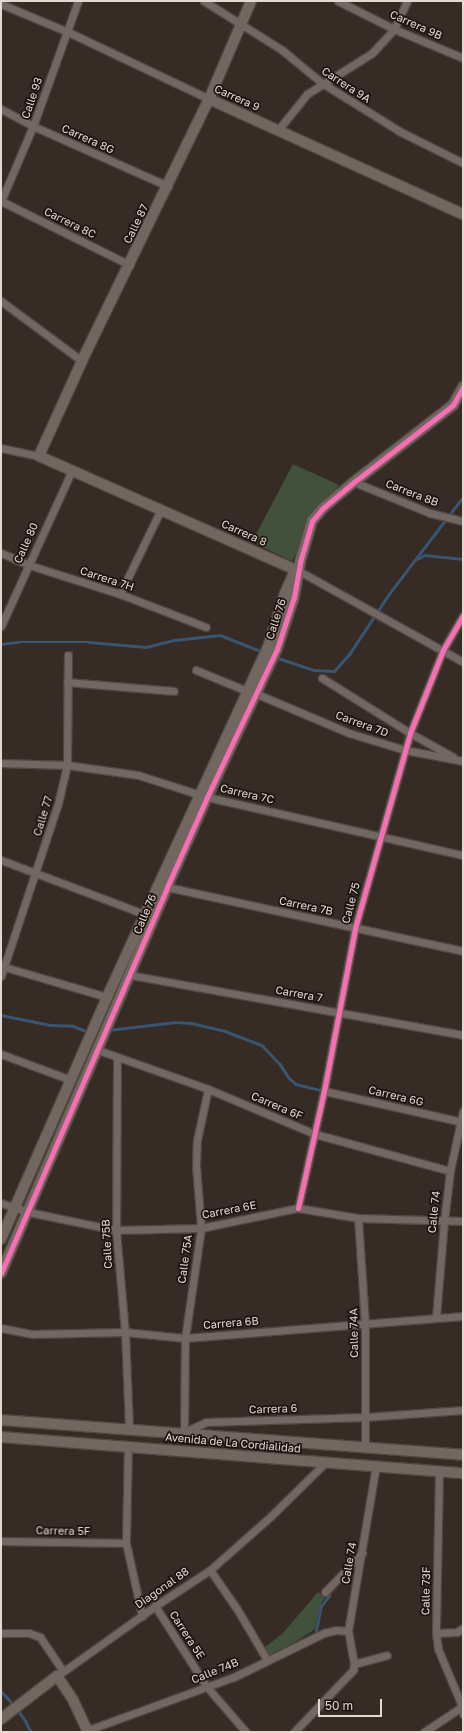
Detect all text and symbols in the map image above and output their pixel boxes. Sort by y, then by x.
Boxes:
street label: Carrera 9B [388,8,444,42]
street label: Carrera 9A [319,64,373,106]
street label: Calle 93 [19,76,45,120]
street label: Carrera 9 [212,82,262,114]
street label: Carrera 8G [60,122,116,156]
street label: Calle 87 [121,202,151,246]
street label: Carrera 8C [42,205,98,241]
street label: Carrera 8B [384,477,440,509]
street label: Carrera 8 [219,517,269,549]
street label: Calle 80 [11,521,41,565]
street label: Carrera 7H [78,564,136,594]
street label: Calle 76 [263,597,289,641]
street label: Carrera 7D [334,708,390,740]
street label: Carrera 7C [219,781,275,807]
street label: Calle 77 [31,794,55,838]
street label: Calle 75 [339,881,363,925]
street label: Calle 76 [131,892,159,936]
street label: Carrera 7B [278,894,334,918]
street label: Carrera 7 [274,983,324,1005]
street label: Carrera 6G [367,1083,425,1109]
street label: Carrera 6F [249,1089,305,1123]
street label: Calle 74 [425,1190,443,1234]
street label: Carrera 6E [201,1198,257,1222]
street label: Calle 75B [99,1219,115,1269]
street label: Calle 75A [175,1234,195,1284]
street label: Calle 74A [347,1308,361,1358]
street label: Carrera 6B [203,1314,259,1332]
street label: Carrera 6 [249,1402,297,1416]
street label: Avenida de La Cordialidad [165,1430,301,1456]
street label: Carrera 5F [36,1524,90,1538]
street label: Calle 74 [339,1541,359,1585]
street label: Diagonal 88 [132,1565,192,1611]
street label: Calle 73F [419,1567,433,1615]
street label: Carrera 5E [167,1608,207,1662]
street label: Calle 74B [190,1656,240,1686]
scale bar [320,1691,384,1717]
text: 50 m [325,1698,353,1713]

